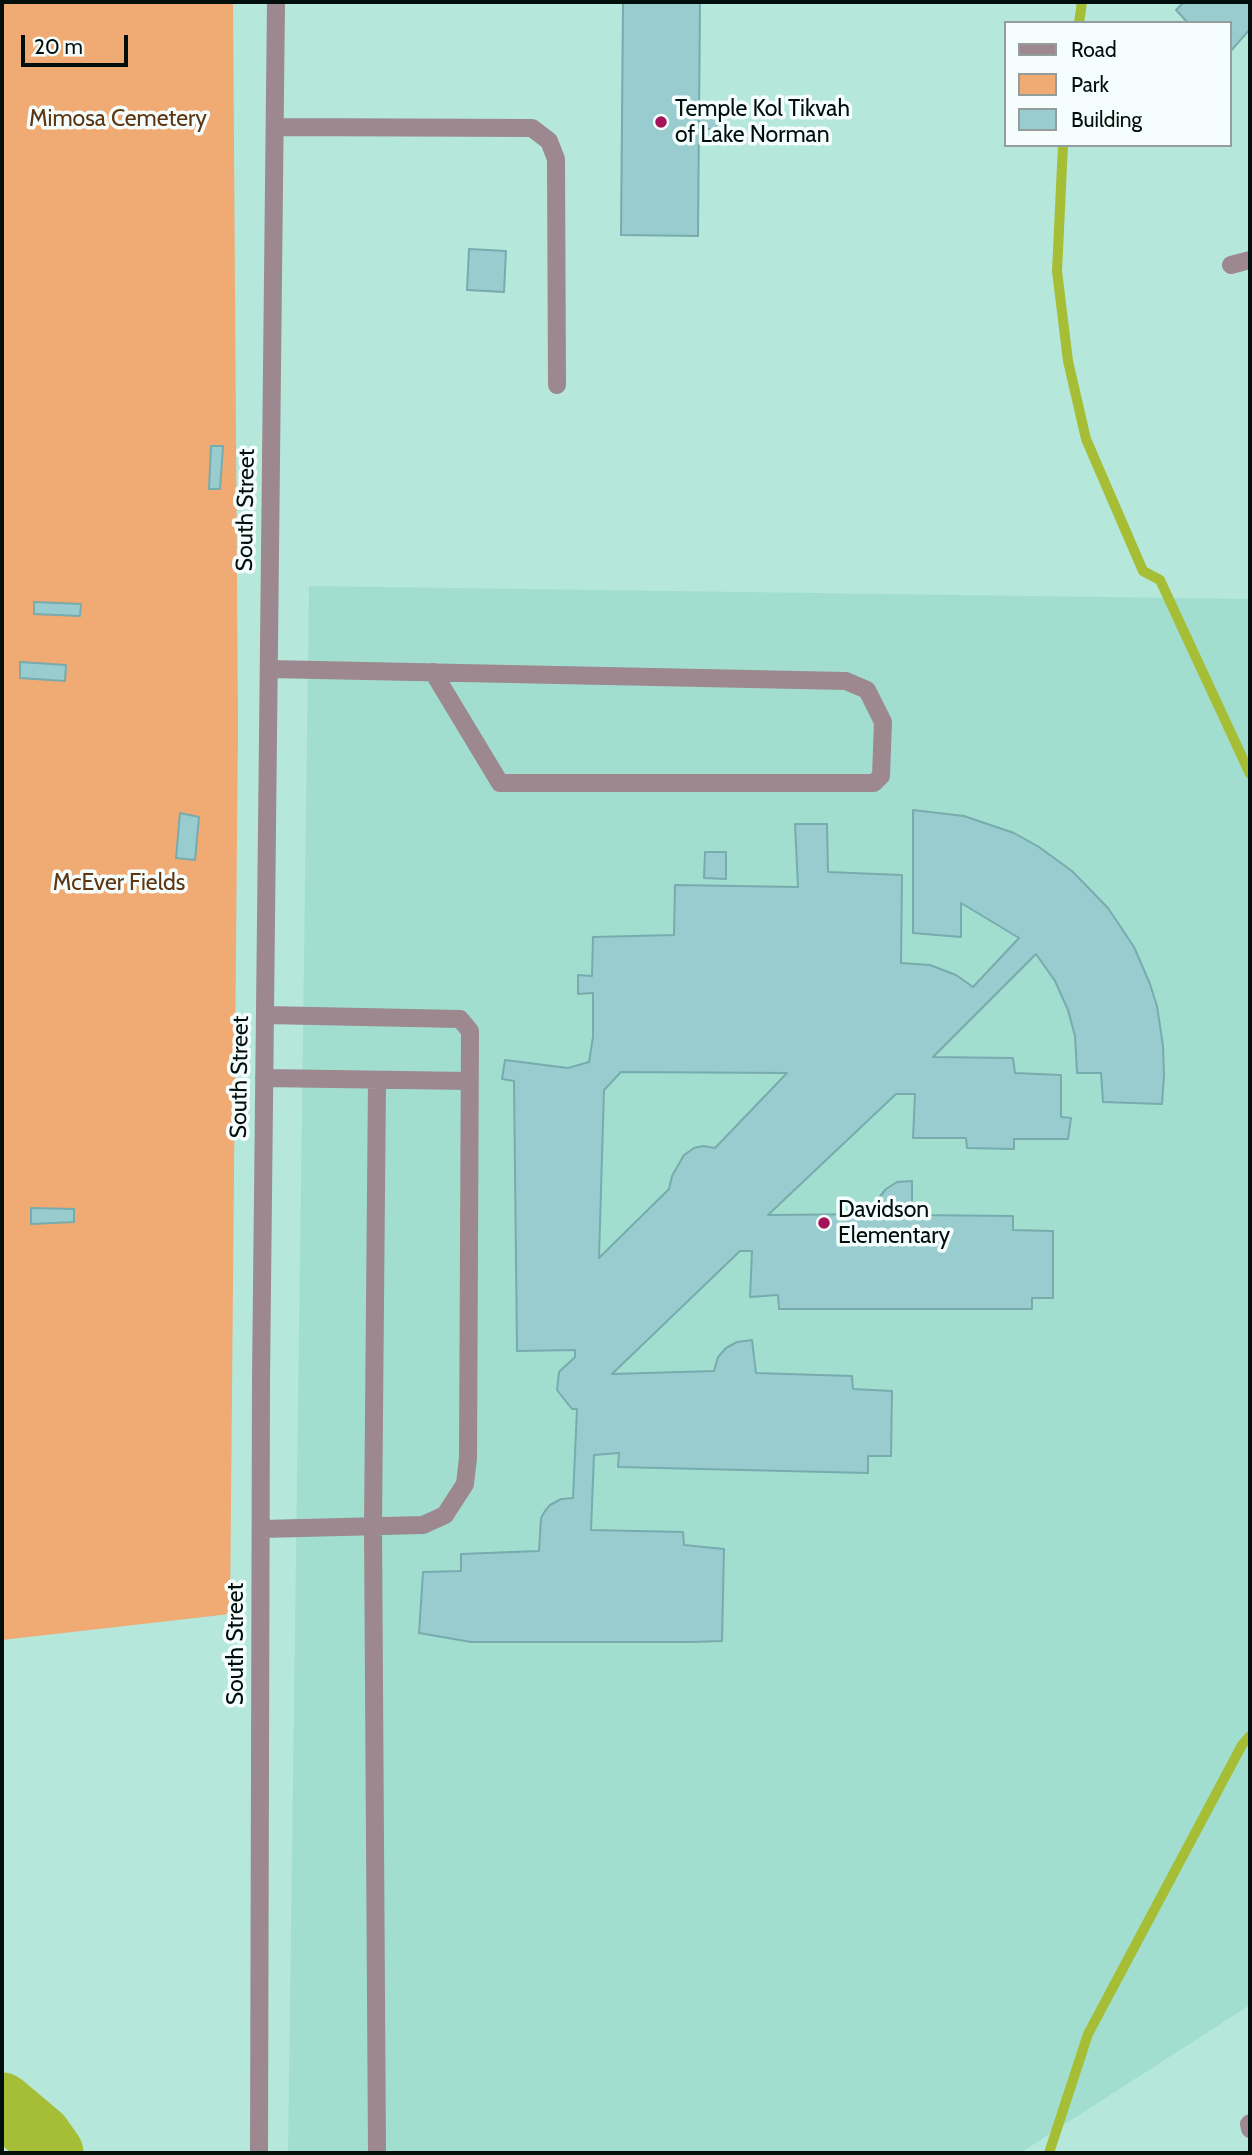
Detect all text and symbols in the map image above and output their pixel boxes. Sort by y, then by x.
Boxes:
scale bar [24,21,131,65]
legend [1004,21,1231,147]
text: 20 m [34,34,83,59]
text: Road [1071,37,1117,62]
text: Park [1071,72,1109,97]
place label: Temple Kol Tikvah of Lake Norman [675,95,850,149]
park label: Mimosa Cemetery [29,105,207,133]
text: Building [1071,107,1142,132]
marker: Temple Kol Tikvah of Lake Norman [653,114,669,130]
street label: South Street [231,448,261,572]
park label: McEver Fields [53,869,185,897]
street label: South Street [225,1015,255,1139]
place label: Davidson Elementary [838,1196,950,1250]
marker: Davidson Elementary [816,1215,832,1231]
street label: South Street [222,1583,250,1705]

